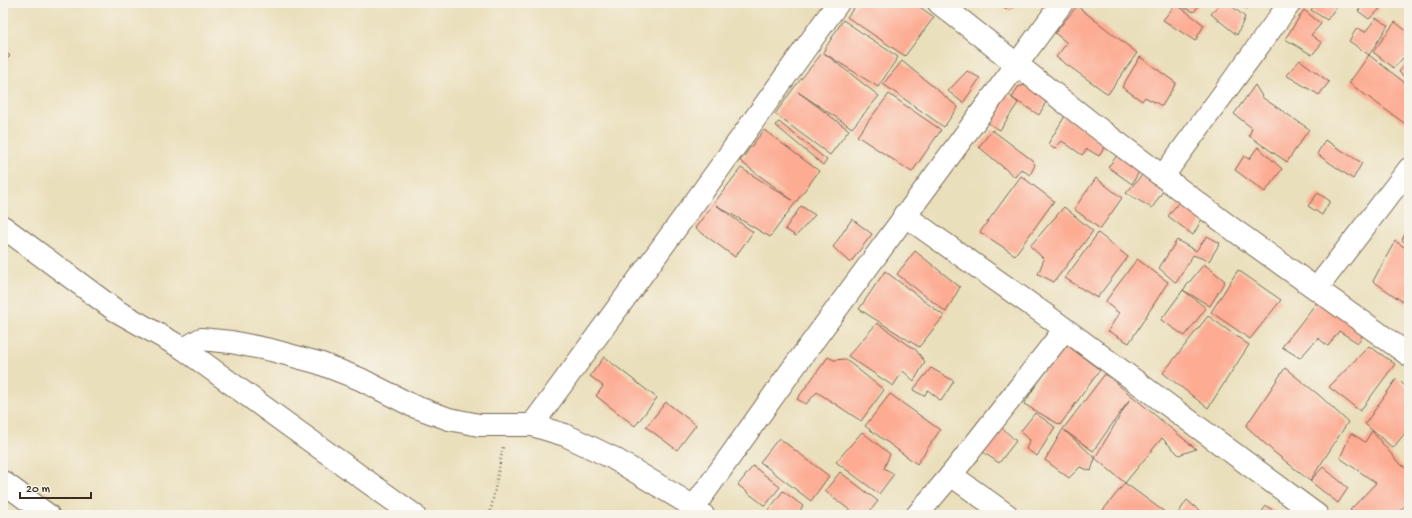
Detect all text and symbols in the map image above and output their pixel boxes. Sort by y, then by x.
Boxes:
scale bar [20,474,91,500]
text: 20 m [26,483,51,497]

